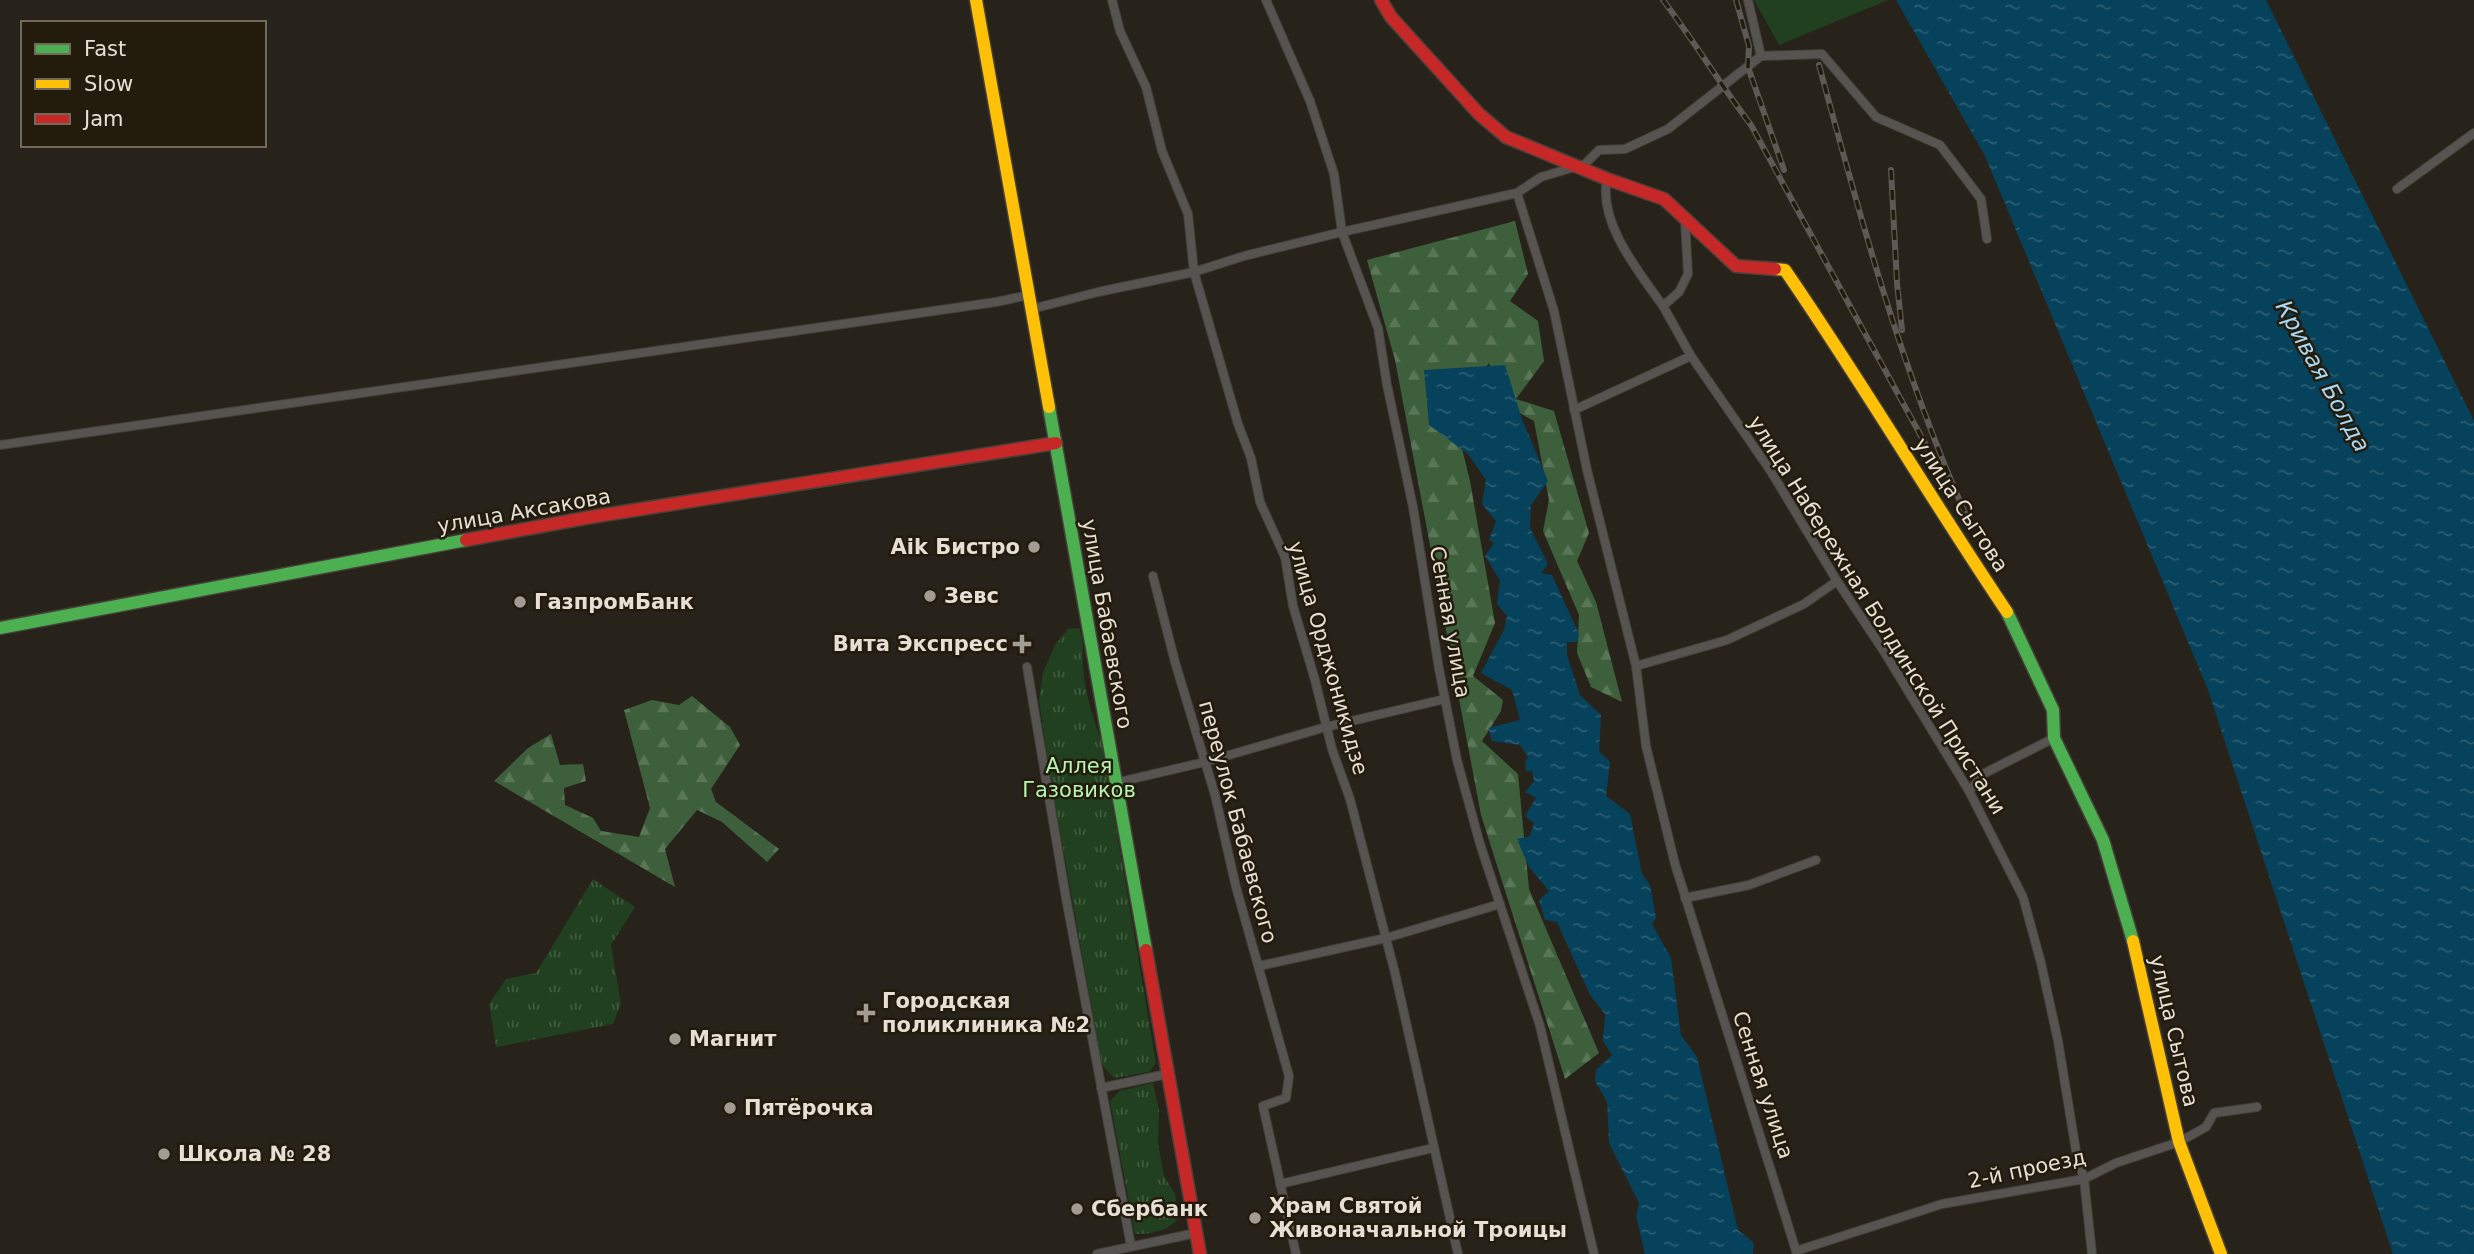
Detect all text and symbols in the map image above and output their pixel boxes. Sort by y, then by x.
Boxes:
legend [21,21,266,147]
text: Fast [84,37,126,61]
text: Slow [84,72,133,96]
text: Jam [82,107,124,131]
water label: Кривая Болда [2271,296,2375,456]
street label: улица Набережная Болдинской Пристани [1743,411,2011,819]
street label: улица Сытова [1909,434,2013,576]
street label: улица Аксакова [435,484,613,538]
street label: улица Бабаевского [1077,517,1137,731]
place label: Aik Бистро [890,535,1020,559]
street label: улица Орджоникидзе [1283,538,1373,778]
marker: Aik Бистро [1026,539,1042,555]
street label: Сенная улица [1425,544,1475,700]
place label: Зевс [944,584,999,608]
marker: Зевс [922,588,938,604]
place label: ГазпромБанк [534,590,694,614]
marker: ГазпромБанк [512,594,528,610]
place label: Вита Экспресс [833,632,1008,656]
marker: Вита Экспресс [1014,636,1030,652]
street label: переулок Бабаевского [1194,698,1282,946]
park label: Аллея Газовиков [1022,754,1136,802]
street label: улица Сытова [2145,953,2203,1109]
place label: Городская поликлиника №2 [882,989,1090,1037]
marker: Городская поликлиника №2 [856,1003,876,1023]
street label: Сенная улица [1728,1008,1798,1162]
place label: Магнит [689,1027,777,1051]
marker: Магнит [667,1031,683,1047]
place label: Пятёрочка [744,1096,874,1120]
marker: Пятёрочка [722,1100,738,1116]
place label: Школа № 28 [178,1142,331,1166]
street label: 2-й проезд [1966,1145,2088,1193]
marker: Школа № 28 [156,1146,172,1162]
place label: Храм Святой Живоначальной Троицы [1269,1194,1567,1242]
place label: Сбербанк [1091,1197,1208,1221]
marker: Сбербанк [1069,1201,1085,1217]
marker: Храм Святой Живоначальной Троицы [1247,1210,1263,1226]

